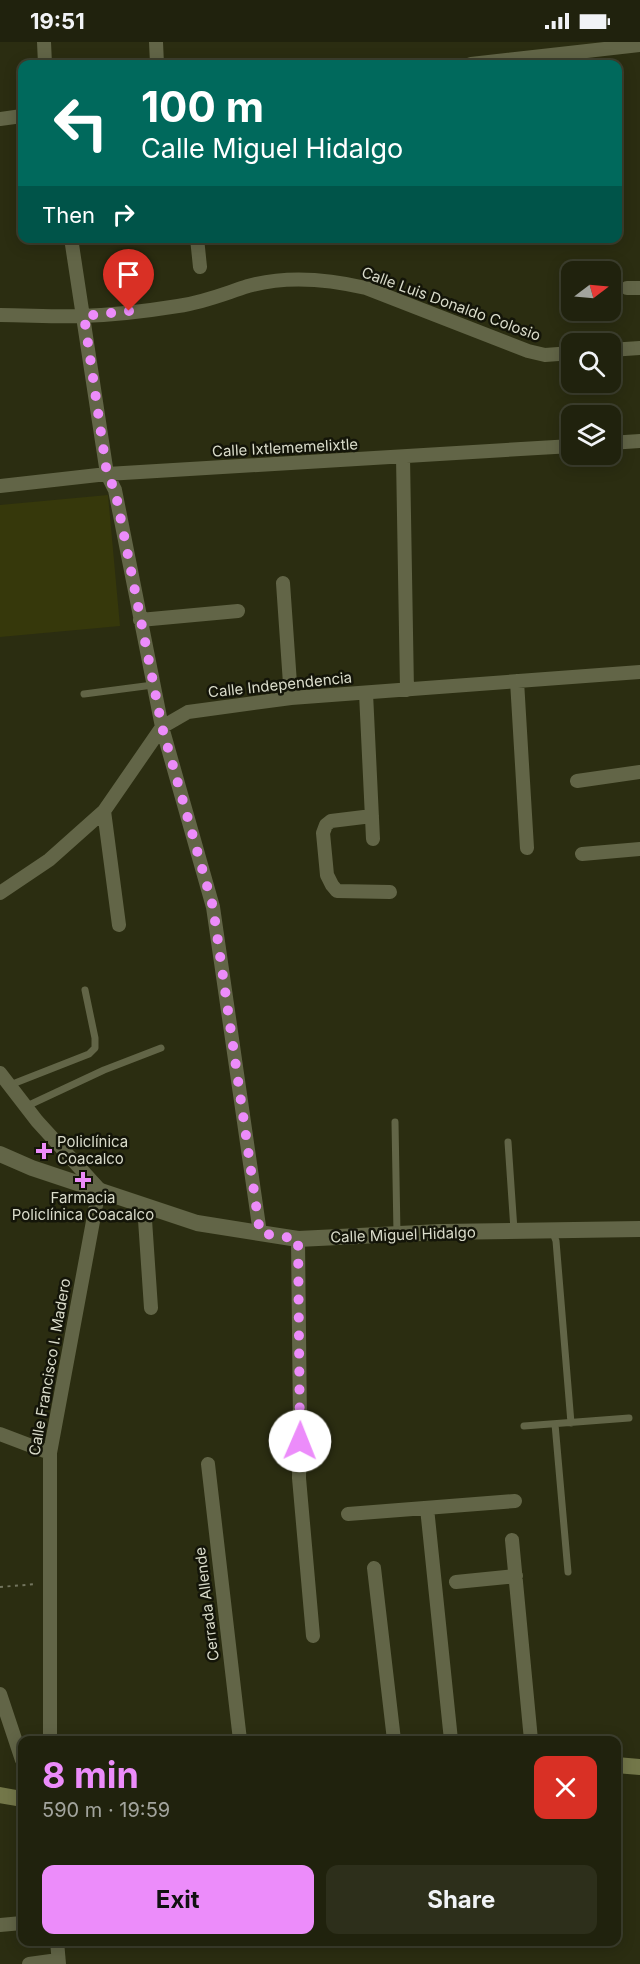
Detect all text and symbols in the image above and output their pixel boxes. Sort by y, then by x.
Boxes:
text: 19:51 [30,8,85,34]
text: 100 m [141,81,264,132]
icon: left [42,84,120,162]
text: Calle Miguel Hidalgo [141,132,403,165]
icon: right [107,198,140,231]
text: Then [42,202,95,228]
pin [103,249,154,311]
icon: arrive [112,258,145,291]
north arrow [561,261,621,321]
map controls [561,261,621,465]
street label: Calle Luis Donaldo Colosio [359,262,543,345]
button: search [561,333,621,393]
button: layers [561,405,621,465]
street label: Calle Ixtlememelixtle [211,434,358,461]
street label: Calle Independencia [207,667,353,702]
place label: Policlínica Coacalco [57,1132,128,1168]
marker: Policlínica Coacalco [35,1142,53,1160]
marker: Farmacia Policlínica Coacalco [76,1173,90,1187]
place label: Farmacia Policlínica Coacalco [12,1188,154,1224]
street label: Calle Miguel Hidalgo [330,1222,476,1247]
street label: Calle Francisco I. Madero [25,1277,74,1457]
position arrow [268,1409,332,1473]
street label: Cerrada Allende [190,1546,223,1662]
text: 8 min [42,1753,139,1797]
button: close [534,1756,597,1819]
text: 590 m · 19:59 [42,1798,170,1822]
button: Exit [42,1865,314,1934]
button: Share [326,1865,597,1934]

